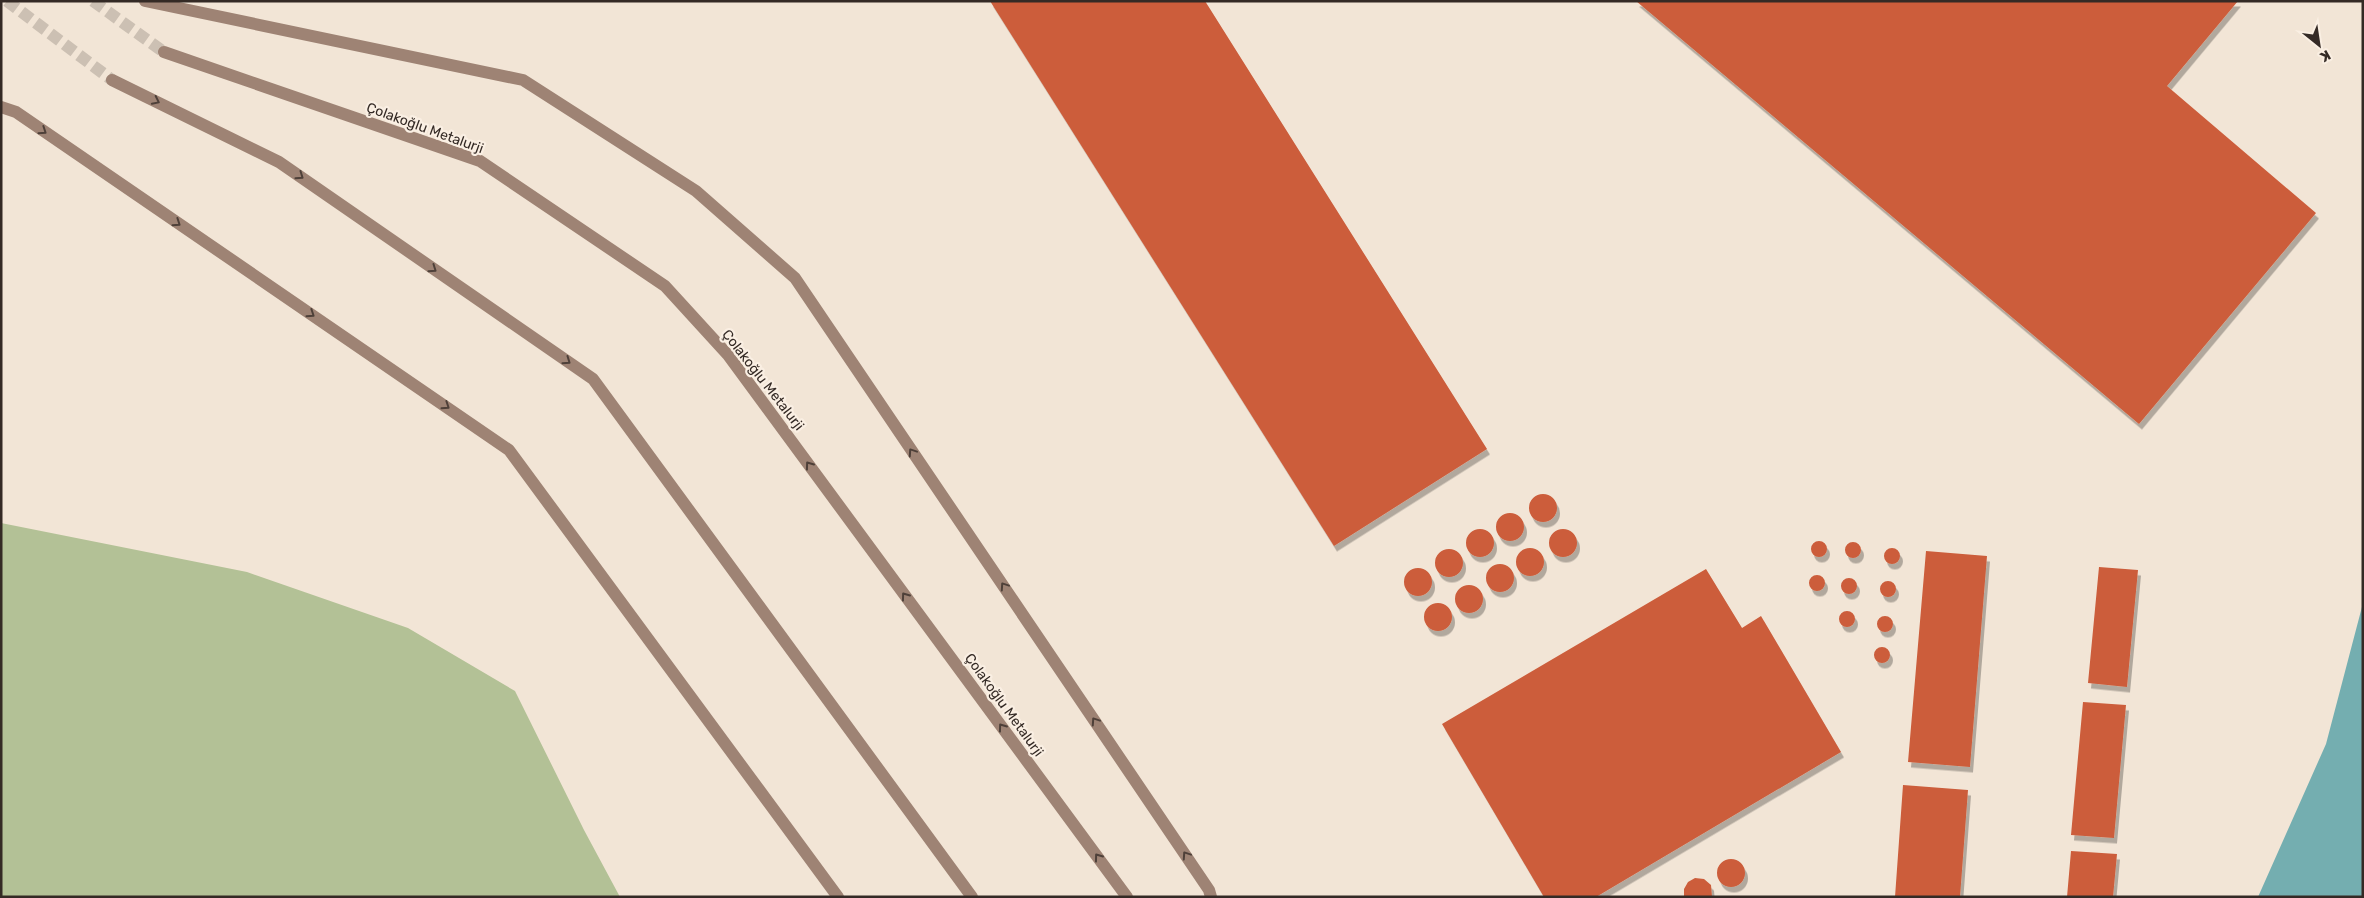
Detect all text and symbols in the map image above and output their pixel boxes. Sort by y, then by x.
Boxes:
north arrow [2294,20,2344,70]
text: K [2316,46,2334,66]
one-way arrow [150,95,159,105]
street label: Çolakoğlu Metalurji [364,99,486,157]
one-way arrow [37,125,47,134]
one-way arrow [294,170,303,179]
one-way arrow [172,216,181,226]
one-way arrow [428,263,437,272]
one-way arrow [306,308,315,317]
street label: Çolakoğlu Metalurji [718,326,808,434]
one-way arrow [561,355,571,364]
one-way arrow [440,400,449,409]
one-way arrow [909,448,919,457]
one-way arrow [806,461,815,471]
one-way arrow [1000,583,1010,592]
one-way arrow [903,593,911,602]
street label: Çolakoğlu Metalurji [961,650,1047,760]
one-way arrow [1092,717,1101,727]
one-way arrow [999,724,1007,733]
one-way arrow [1183,852,1192,861]
one-way arrow [1095,854,1104,863]

